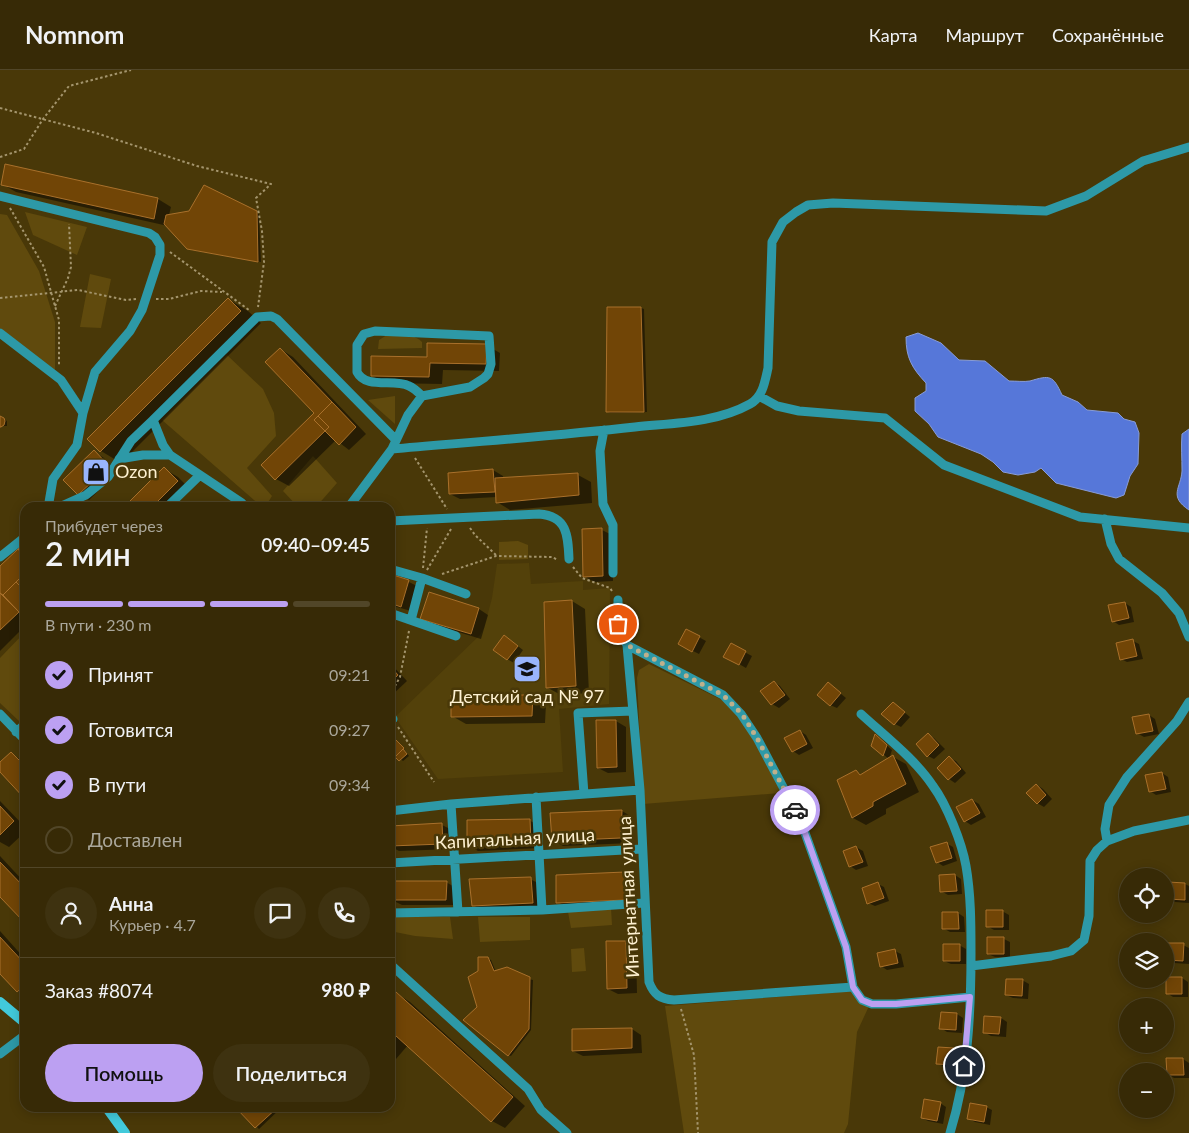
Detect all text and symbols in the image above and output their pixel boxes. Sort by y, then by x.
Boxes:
text: Nomnom [25,20,124,49]
text: Карта [869,24,917,46]
text: Маршрут [945,24,1024,46]
text: Сохранённые [1052,24,1164,46]
shop icon: Ozon [81,457,111,487]
place label: Ozon [115,460,157,482]
text: Прибудет через [45,516,163,535]
text: 09:40–09:45 [261,533,370,556]
text: 2 мин [45,534,131,573]
pin [597,603,639,645]
icon: bag [604,610,632,638]
text: В пути · 230 m [45,615,151,634]
school or university icon: Детский сад № 97 [512,654,542,684]
icon: check [45,661,73,689]
text: Принят [88,663,153,686]
text: 09:21 [329,665,370,684]
place label: Детский сад № 97 [450,685,604,707]
icon: check [45,716,73,744]
text: Готовится [88,718,173,741]
text: 09:27 [329,720,370,739]
icon: check [45,771,73,799]
text: В пути [88,773,146,796]
text: 09:34 [329,775,370,794]
courier [770,785,820,835]
icon: car [781,796,809,824]
street label: Интернатная улица [613,816,643,978]
street label: Капитальная улица [434,823,596,853]
text: Доставлен [88,828,182,851]
map controls [1119,868,1174,1118]
button: locate [1119,868,1174,923]
button: person [45,887,97,939]
button: chat [254,887,306,939]
button: phone [318,887,370,939]
text: Анна [109,892,153,915]
text: Курьер · 4.7 [109,915,196,934]
button: layers [1119,933,1174,988]
text: 980 ₽ [321,978,370,1001]
text: Заказ #8074 [45,979,153,1002]
button: + [1119,998,1174,1053]
button: Помощь [45,1044,203,1102]
button: Поделиться [213,1044,370,1102]
pin [943,1045,985,1087]
icon: home [950,1052,978,1080]
button: − [1119,1063,1174,1118]

